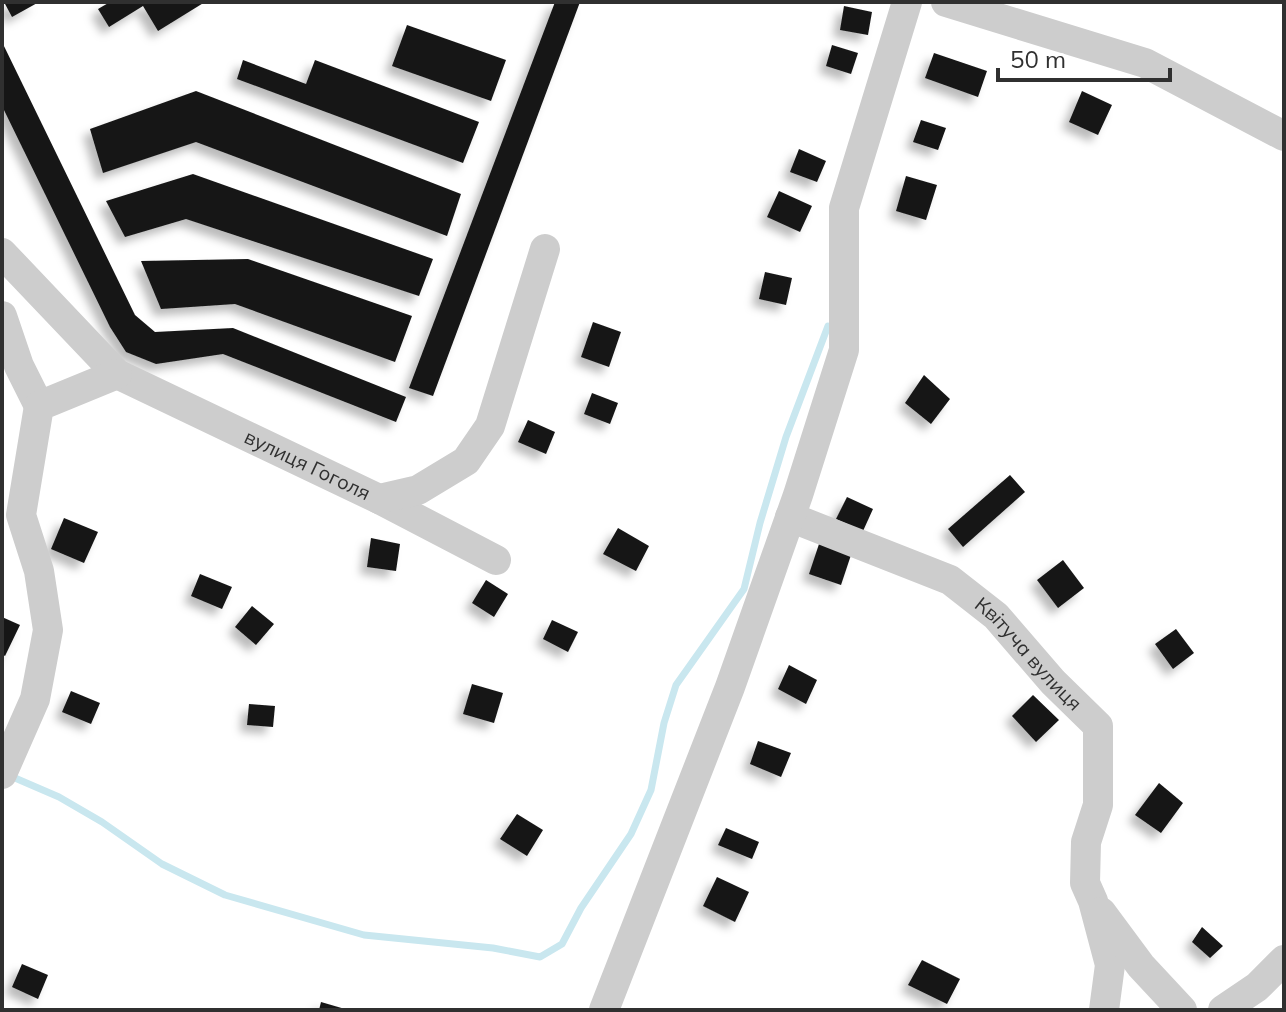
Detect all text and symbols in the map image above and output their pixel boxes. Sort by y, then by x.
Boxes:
scale bar [998,32,1170,82]
text: 50 m [1010,44,1066,74]
street label: вулиця Гоголя [241,424,375,505]
street label: Квітуча вулиця [970,591,1088,715]

